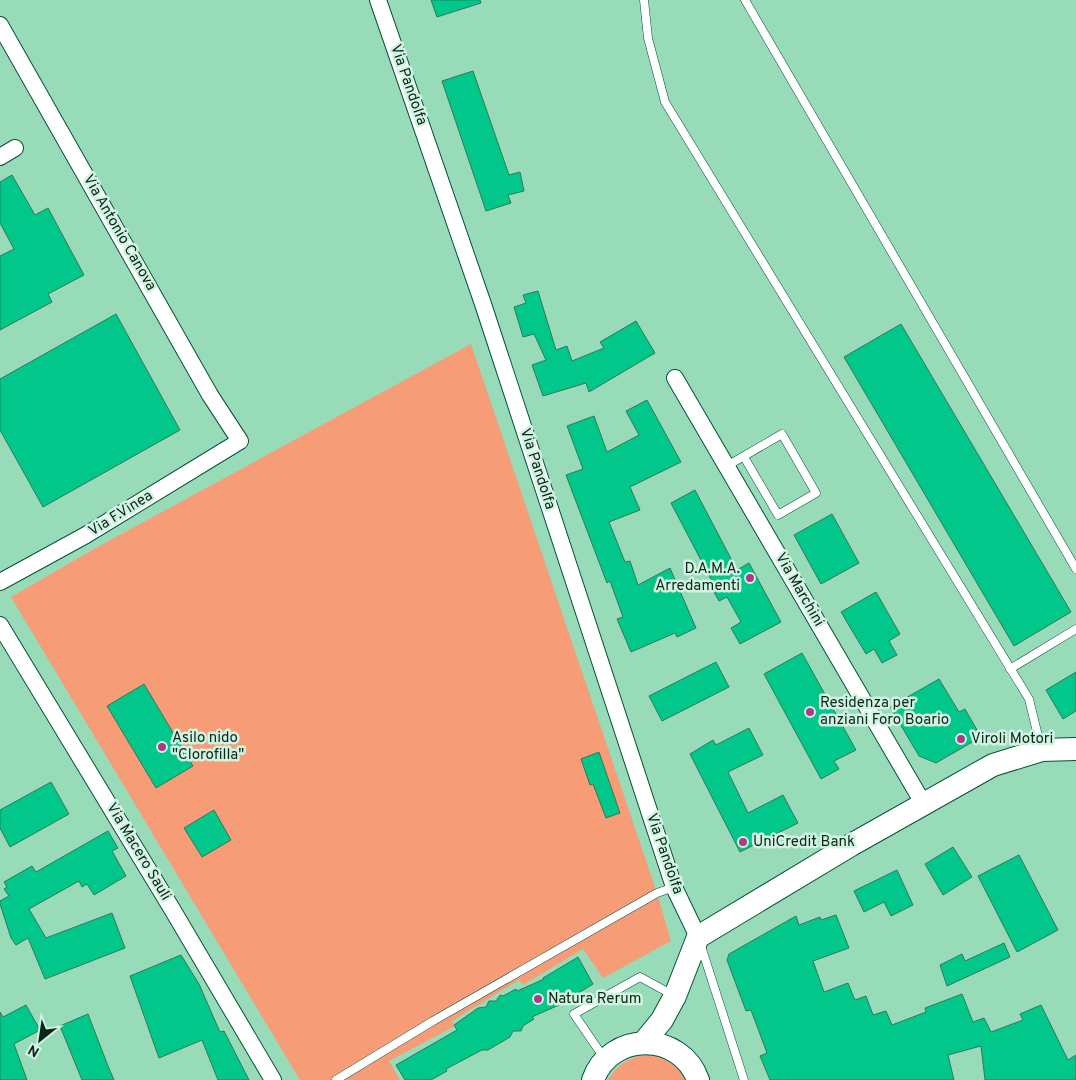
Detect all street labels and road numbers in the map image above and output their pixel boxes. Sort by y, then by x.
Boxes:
street label: Via Pandolfa [385,42,431,128]
street label: Via Antonio Canova [78,172,160,294]
street label: Via Pandolfa [515,426,559,512]
street label: Via F.Vinea [85,487,157,541]
street label: Via Marchini [770,550,828,630]
street label: Via Macero Sauli [101,800,175,904]
street label: Via Pandolfa [641,811,687,897]

